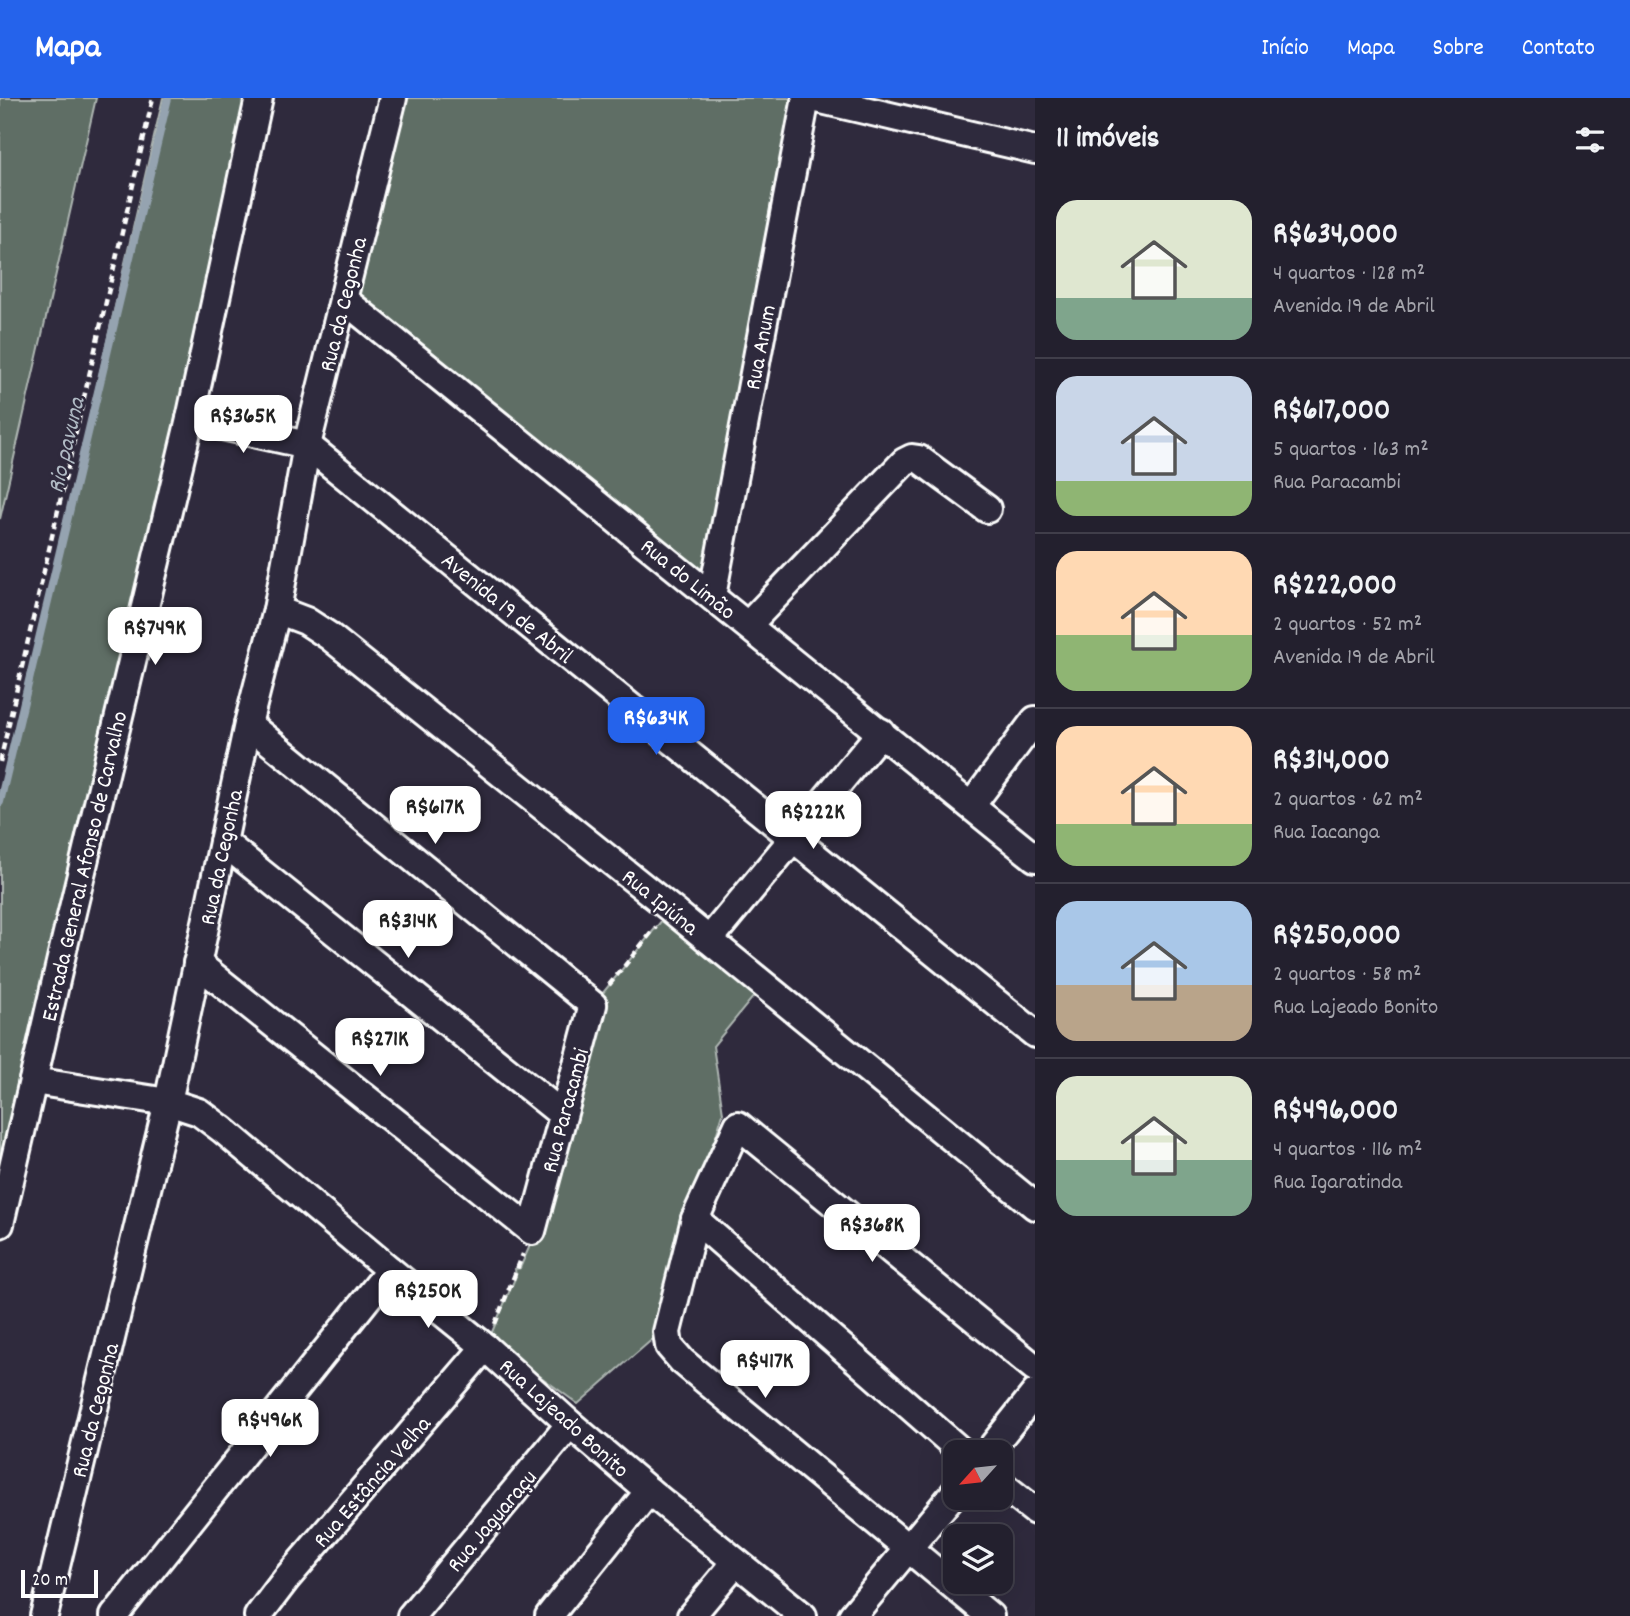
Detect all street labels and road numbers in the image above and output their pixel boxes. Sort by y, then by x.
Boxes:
street label: Rua da Cegonha [313,233,378,376]
street label: Rua Anum [738,302,787,393]
street label: Rua do Limão [632,532,742,630]
street label: Avenida 19 de Abril [433,546,579,674]
street label: Estrada General Afonso de Carvalho [35,708,138,1025]
street label: Rua da Cegonha [193,786,254,929]
street label: Rua Ipiúna [613,862,705,946]
street label: Rua Paracambi [535,1045,600,1177]
street label: Rua da Cegonha [65,1339,130,1482]
street label: Rua Lajeado Bonito [490,1352,635,1487]
street label: Rua Estância Velha [307,1409,441,1557]
street label: Rua Jaguaraçu [441,1464,547,1581]

